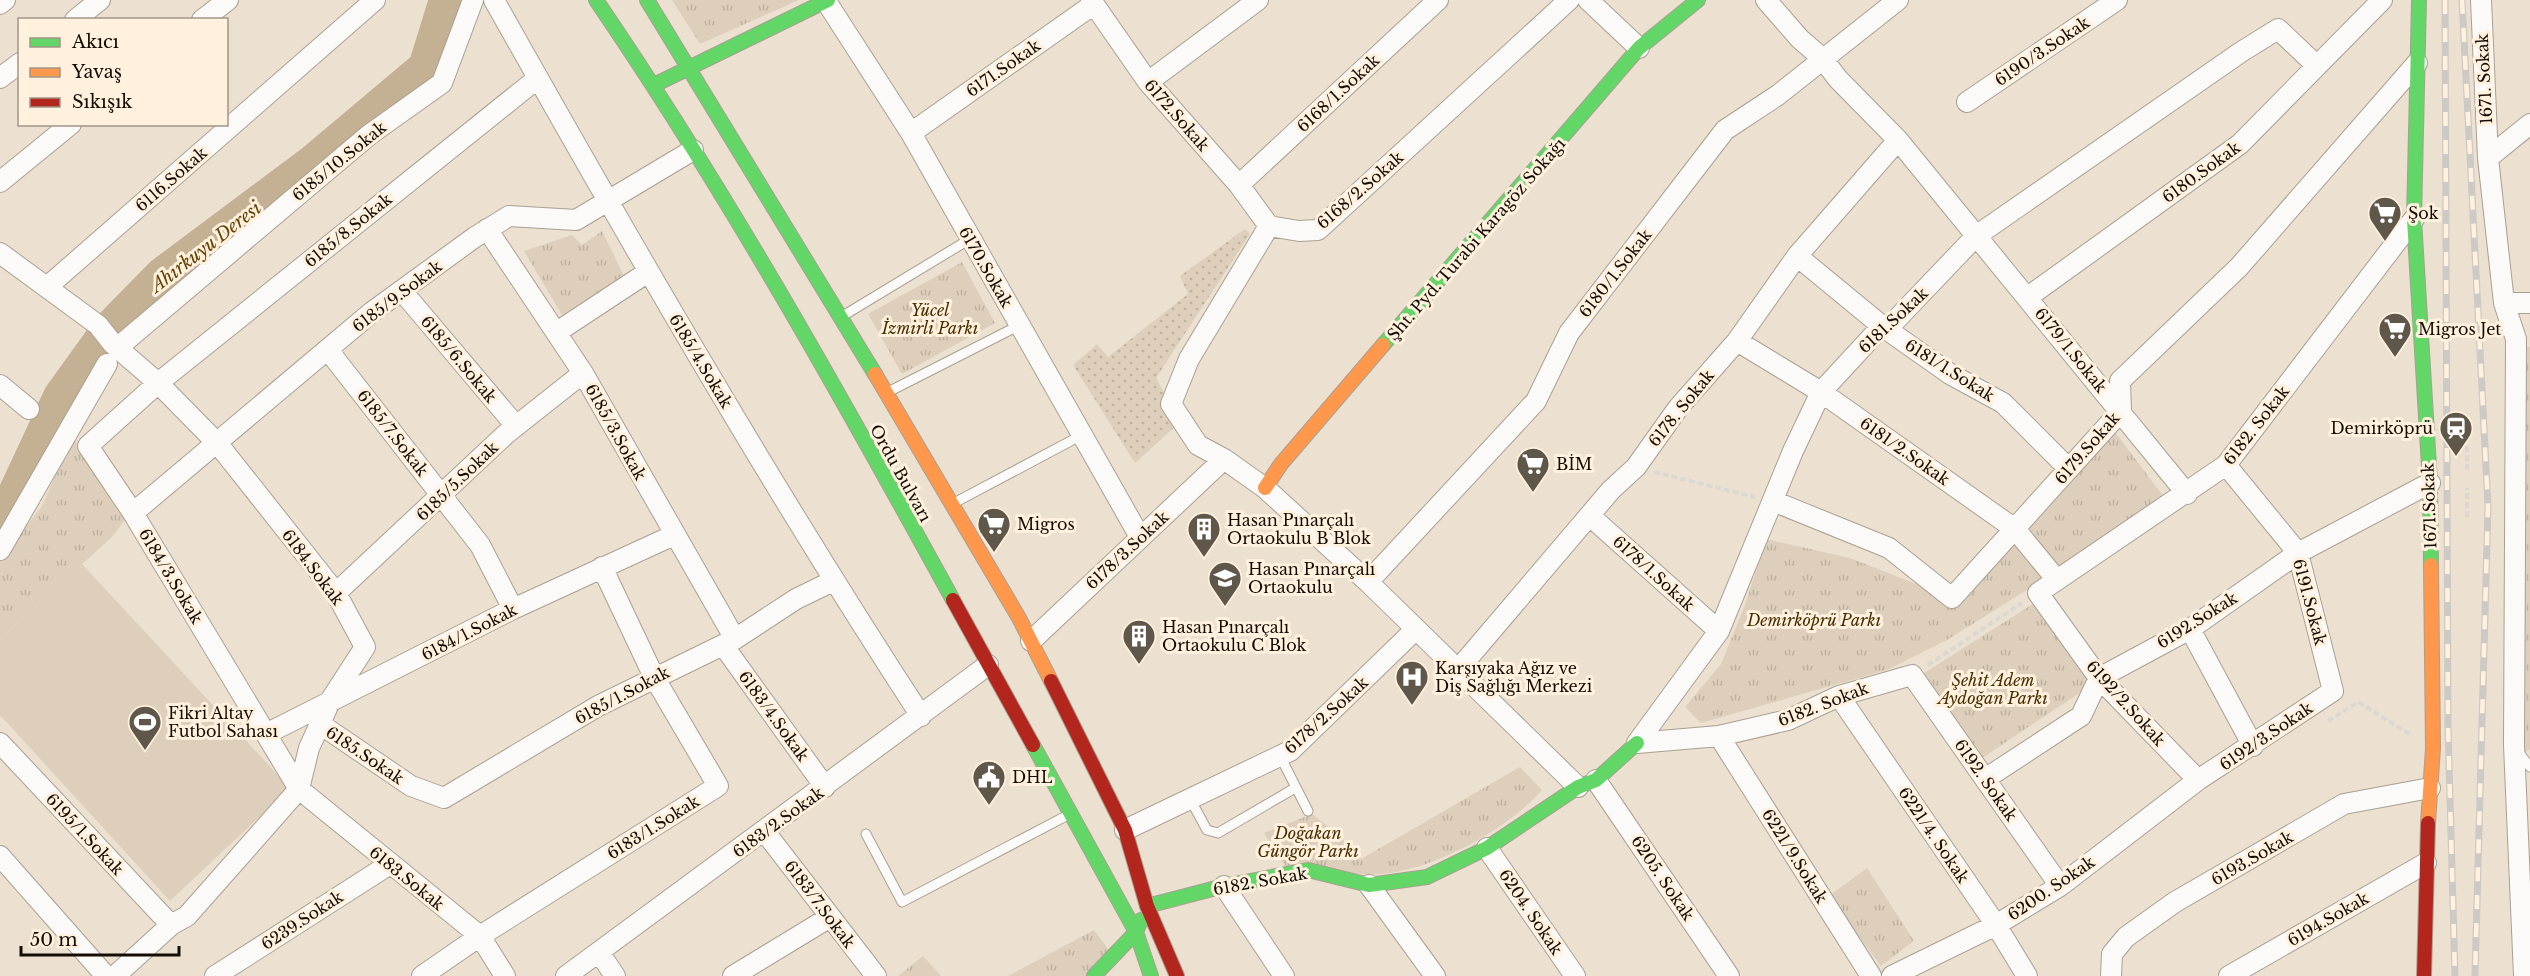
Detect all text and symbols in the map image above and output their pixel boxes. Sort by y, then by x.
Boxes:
street label: 6190/3.Sokak [1991,12,2093,90]
legend [18,18,228,126]
text: Akıcı [71,31,119,53]
street label: 1671. Sokak [2472,33,2496,125]
street label: 6171.Sokak [962,35,1044,101]
street label: 6168/1.Sokak [1293,50,1384,136]
text: Yavaş [71,61,122,83]
street label: 6172.Sokak [1140,75,1214,155]
text: Sıkışık [72,91,132,113]
street label: 6185/10.Sokak [288,117,390,205]
street label: Şht. Pyd. Turabi Karagöz Sokağı [1383,133,1570,344]
street label: 6180.Sokak [2158,137,2244,207]
street label: 6116.Sokak [131,142,211,216]
street label: 6168/2.Sokak [1313,147,1408,233]
street label: 6185/8.Sokak [300,189,396,271]
supermarket icon: Şok [2367,195,2403,242]
water label: Ahırkuyu Deresi [145,196,266,298]
place label: Şok [2408,203,2439,223]
street label: 6170.Sokak [955,223,1017,311]
street label: 6180/1.Sokak [1574,225,1656,321]
street label: 6185/9.Sokak [348,256,446,336]
street label: 6181.Sokak [1854,283,1932,357]
park label: Yücel İzmirli Parkı [881,300,978,338]
street label: 6179/1.Sokak [2031,303,2112,397]
street label: 6185/4.Sokak [665,310,737,412]
street label: 6185/6.Sokak [417,311,501,407]
supermarket icon: Migros Jet [2377,311,2413,358]
place label: Migros Jet [2418,319,2501,339]
street label: 6181/1.Sokak [1901,334,1999,406]
street label: 6178. Sokak [1644,365,1718,451]
street label: 6185/3.Sokak [581,380,651,484]
street label: 6182. Sokak [2219,381,2293,469]
street label: 6185/7.Sokak [353,386,433,480]
street label: 6179.Sokak [2050,408,2124,488]
station icon: Demirköprü [2438,410,2474,457]
street label: 6181/2.Sokak [1856,413,1954,489]
place label: Demirköprü [2330,418,2433,438]
street label: Ordu Bulvarı [866,421,936,526]
street label: 6185/5.Sokak [412,437,502,525]
supermarket icon: BİM [1515,446,1551,493]
place label: BİM [1556,454,1592,474]
street label: 1671.Sokak [2417,462,2440,549]
supermarket icon: Migros [976,506,1012,553]
street label: 6178/3.Sokak [1081,506,1173,593]
place label: Hasan Pınarçalı Ortaokulu B Blok [1227,510,1371,548]
building icon: Hasan Pınarçalı Ortaokulu B Blok [1186,511,1222,558]
place label: Migros [1017,514,1075,534]
street label: 6184/3.Sokak [135,525,207,627]
street label: 6184.Sokak [278,525,348,609]
street label: 6178/1.Sokak [1609,531,1699,615]
street label: 6191.Sokak [2289,557,2331,647]
place label: Hasan Pınarçalı Ortaokulu [1248,559,1376,597]
school or university icon: Hasan Pınarçalı Ortaokulu [1207,560,1243,607]
street label: 6192.Sokak [2153,587,2241,653]
street label: 6184/1.Sokak [418,599,520,665]
park label: Demirköprü Parkı [1746,610,1881,630]
place label: Hasan Pınarçalı Ortaokulu C Blok [1162,617,1307,655]
building icon: Hasan Pınarçalı Ortaokulu C Blok [1121,618,1157,665]
street label: 6192/2.Sokak [2082,656,2170,750]
place label: Karşıyaka Ağız ve Diş Sağlığı Merkezi [1435,658,1593,696]
hospital icon: Karşıyaka Ağız ve Diş Sağlığı Merkezi [1394,659,1430,706]
street label: 6185/1.Sokak [571,662,673,728]
street label: 6183/4.Sokak [734,667,814,765]
park label: Şehit Adem Aydoğan Parkı [1936,670,2048,708]
street label: 6178/2.Sokak [1280,672,1372,758]
street label: 6182. Sokak [1775,678,1871,730]
street label: 6192/3.Sokak [2215,697,2317,775]
place label: Fikri Altay Futbol Sahası [168,703,279,741]
sports icon: Fikri Altay Futbol Sahası [127,704,163,751]
street label: 6185.Sokak [322,722,408,788]
street label: 6192. Sokak [1950,735,2022,825]
public building icon: DHL [971,759,1007,806]
place label: DHL [1012,767,1053,787]
street label: 6183/2.Sokak [729,782,828,862]
street label: 6221/4. Sokak [1894,783,1974,887]
street label: 6195/1.Sokak [42,789,128,879]
street label: 6183/1.Sokak [603,791,703,863]
street label: 6221/9.Sokak [1758,805,1832,907]
park label: Doğakan Güngör Parkı [1257,823,1359,861]
street label: 6193.Sokak [2208,826,2297,889]
street label: 6205. Sokak [1627,831,1699,925]
street label: 6183.Sokak [366,842,449,914]
street label: 6200. Sokak [2004,851,2099,924]
street label: 6183/7.Sokak [780,856,860,952]
street label: 6182. Sokak [1211,863,1309,899]
street label: 6204. Sokak [1495,865,1567,959]
street label: 6239.Sokak [257,886,347,954]
street label: 6194.Sokak [2284,888,2372,950]
scale bar [21,919,178,957]
text: 50 m [30,929,78,951]

